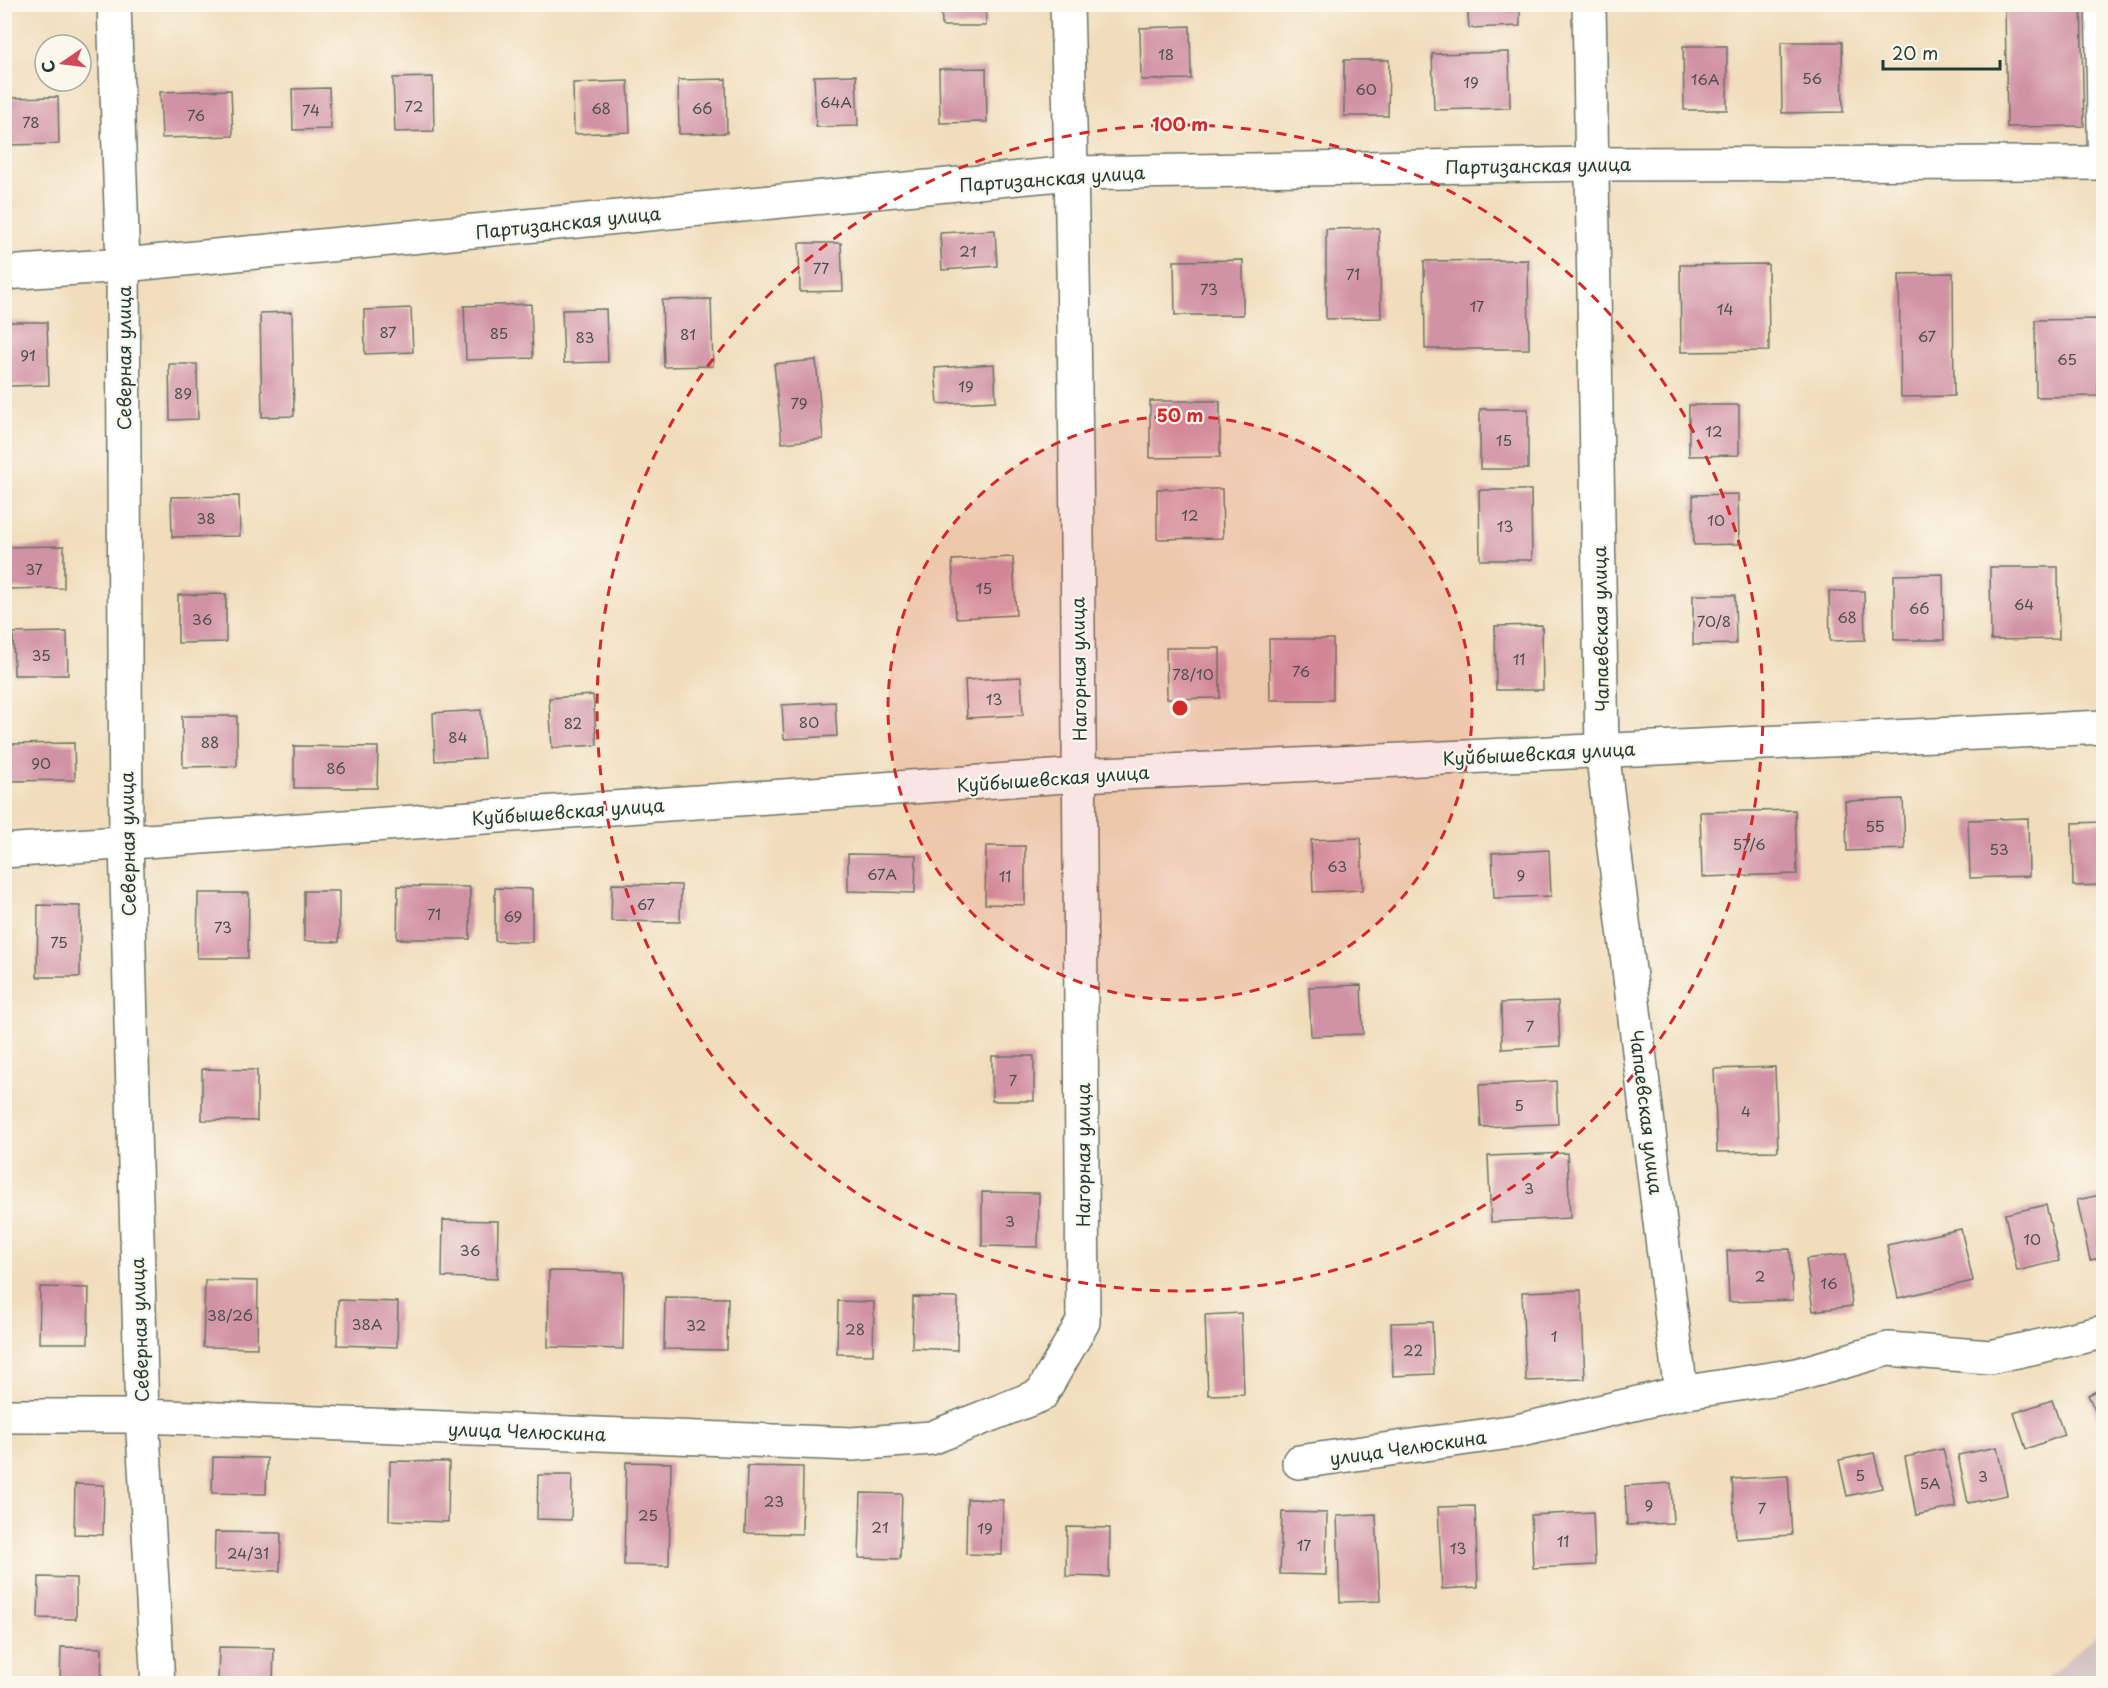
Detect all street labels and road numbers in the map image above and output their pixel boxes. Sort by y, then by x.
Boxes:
street label: Партизанская улица [1445,150,1632,180]
street label: Партизанская улица [958,158,1146,198]
street label: Партизанская улица [474,199,663,245]
street label: Северная улица [110,285,137,430]
street label: Чапаевская улица [1585,545,1615,712]
street label: Нагорная улица [1063,596,1093,741]
street label: Куйбышевская улица [1442,734,1637,772]
street label: Куйбышевская улица [956,758,1151,798]
street label: Северная улица [112,771,142,917]
street label: Куйбышевская улица [471,791,666,831]
street label: Чапаевская улица [1624,1028,1671,1197]
street label: Нагорная улица [1069,1082,1096,1227]
street label: Северная улица [123,1257,155,1403]
street label: улица Челюскина [448,1415,607,1447]
street label: улица Челюскина [1328,1423,1489,1471]

